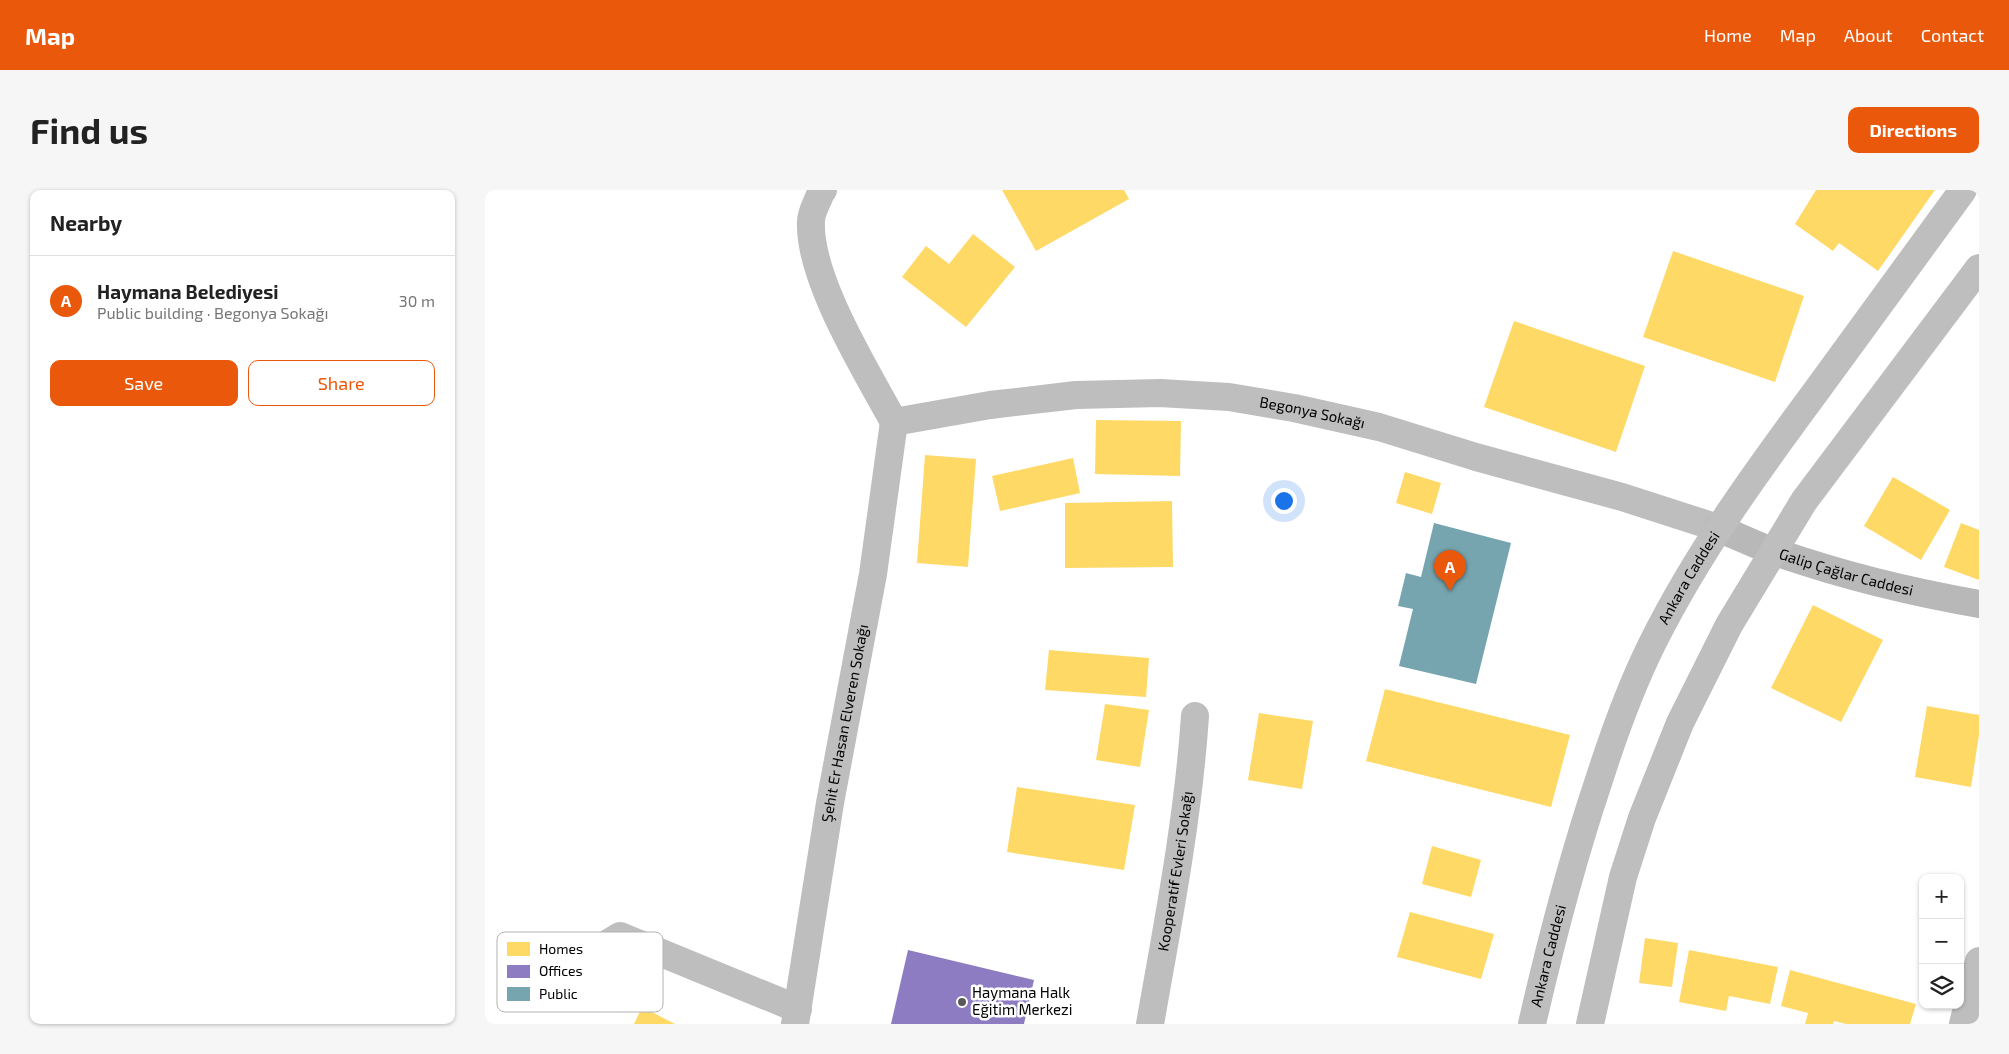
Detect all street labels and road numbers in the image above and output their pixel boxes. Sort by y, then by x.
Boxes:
street label: Begonya Sokağı [1258,392,1367,432]
street label: Ankara Caddesi [1654,527,1723,627]
street label: Galip Çağlar Caddesi [1777,544,1915,599]
street label: Şehit Er Hasan Elveren Sokağı [817,622,871,823]
street label: Kooperatif Evleri Sokağı [1153,790,1196,953]
street label: Ankara Caddesi [1526,902,1569,1009]

